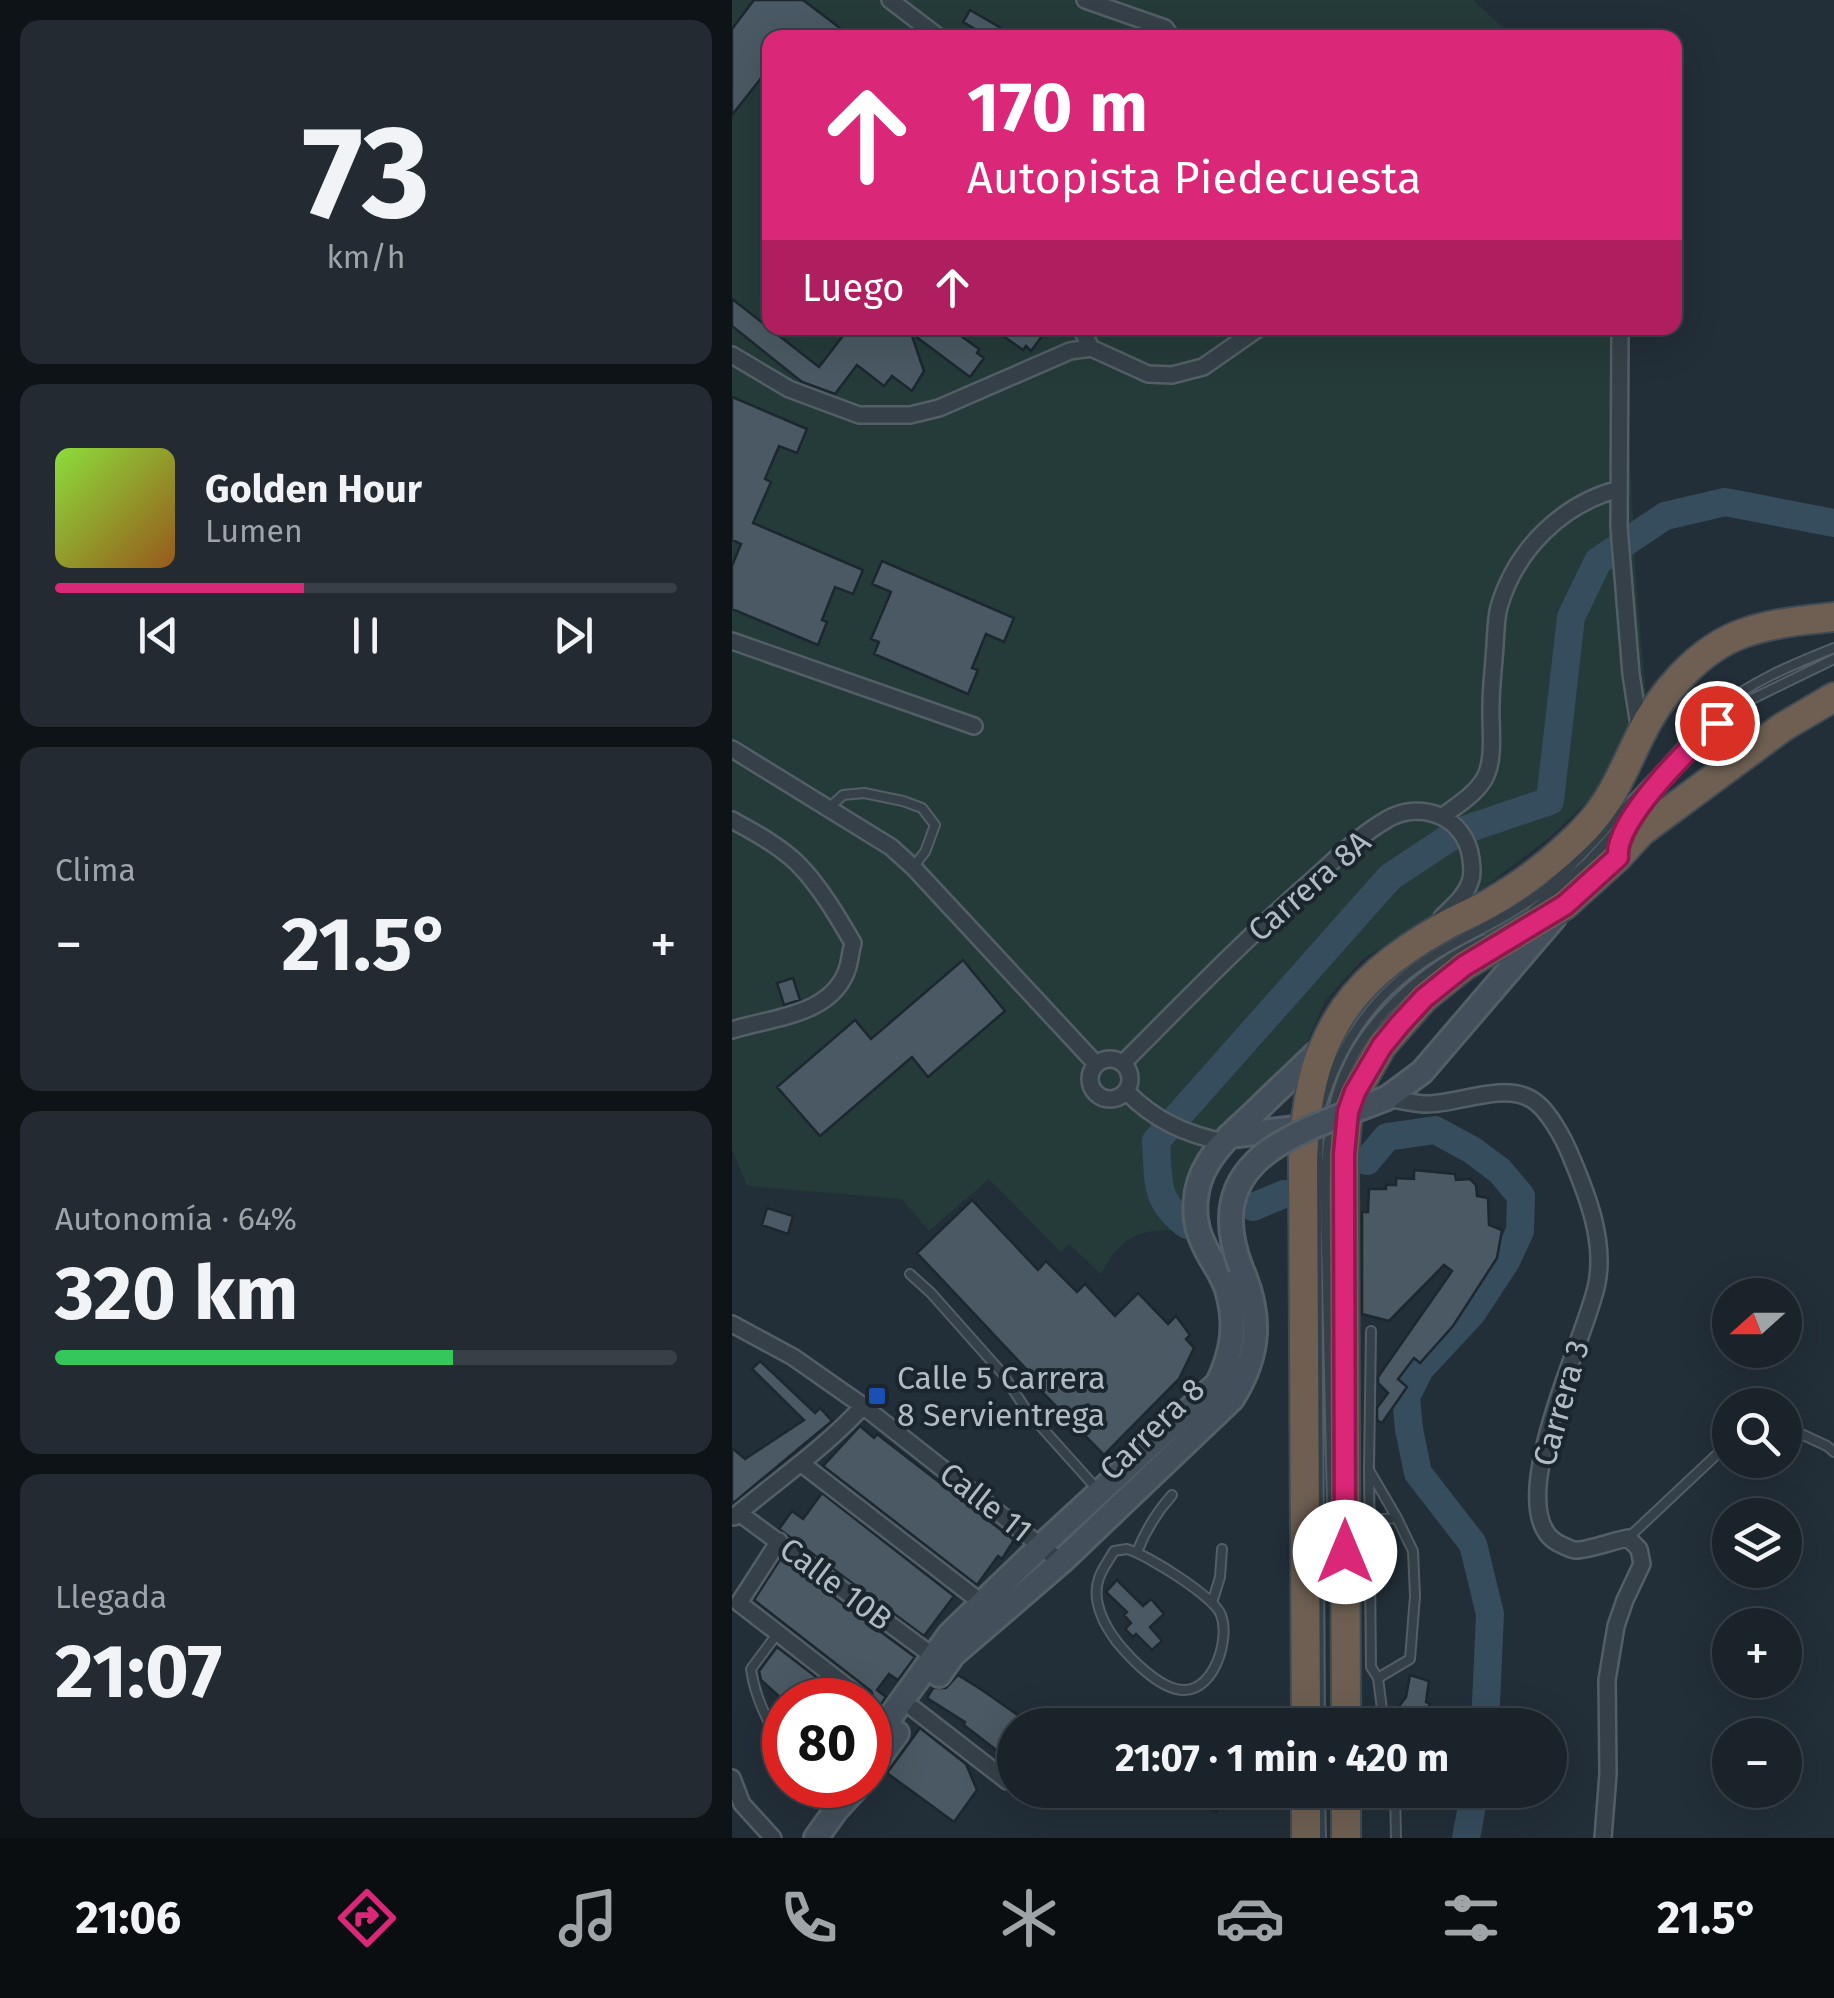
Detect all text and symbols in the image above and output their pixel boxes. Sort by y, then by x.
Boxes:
text: 170 m [967,66,1148,150]
icon: ahead [802,70,932,200]
text: 73 [302,95,430,251]
text: Autopista Piedecuesta [967,151,1422,205]
text: km/h [326,238,406,276]
icon: ahead [925,260,980,315]
text: Luego [802,265,905,311]
text: Golden Hour [205,466,422,512]
text: Lumen [205,512,303,550]
icon: previous [131,608,186,663]
icon: pause [338,608,393,663]
icon: next [546,608,601,663]
pin [1675,681,1760,766]
icon: arrive [1690,696,1745,751]
street label: Carrera 8A [1240,822,1378,949]
text: Clima [55,851,136,889]
text: 21.5° [281,900,451,990]
text: − [55,912,83,978]
text: + [650,912,677,978]
text: Autonomía · 64% [55,1200,297,1238]
text: 320 km [55,1249,298,1339]
north arrow [1712,1278,1802,1368]
map controls [1712,1278,1802,1808]
street label: Carrera 3 [1525,1336,1597,1470]
place label: Calle 5 Carrera 8 Servientrega [897,1359,1106,1434]
street label: Carrera 8 [1092,1370,1212,1488]
marker: Calle 5 Carrera 8 Servientrega [866,1385,888,1407]
button: search [1712,1388,1802,1478]
street label: Calle 11 [932,1454,1040,1550]
button: layers [1712,1498,1802,1588]
position arrow [1293,1500,1397,1604]
street label: Calle 10B [773,1530,899,1638]
text: Llegada [55,1578,167,1616]
button: + [1712,1608,1802,1698]
text: 21:07 [55,1627,222,1717]
speed limit sign: 80 [762,1678,892,1808]
button: − [1712,1718,1802,1808]
text: 21:07 · 1 min · 420 m [1115,1735,1449,1781]
icon: directions [332,1883,402,1953]
icon: music [553,1883,623,1953]
icon: phone [774,1883,844,1953]
icon: climate [994,1883,1064,1953]
icon: car [1215,1883,1285,1953]
icon: filters [1436,1883,1506,1953]
text: 21:06 [75,1891,181,1945]
text: 21.5° [1657,1891,1759,1945]

